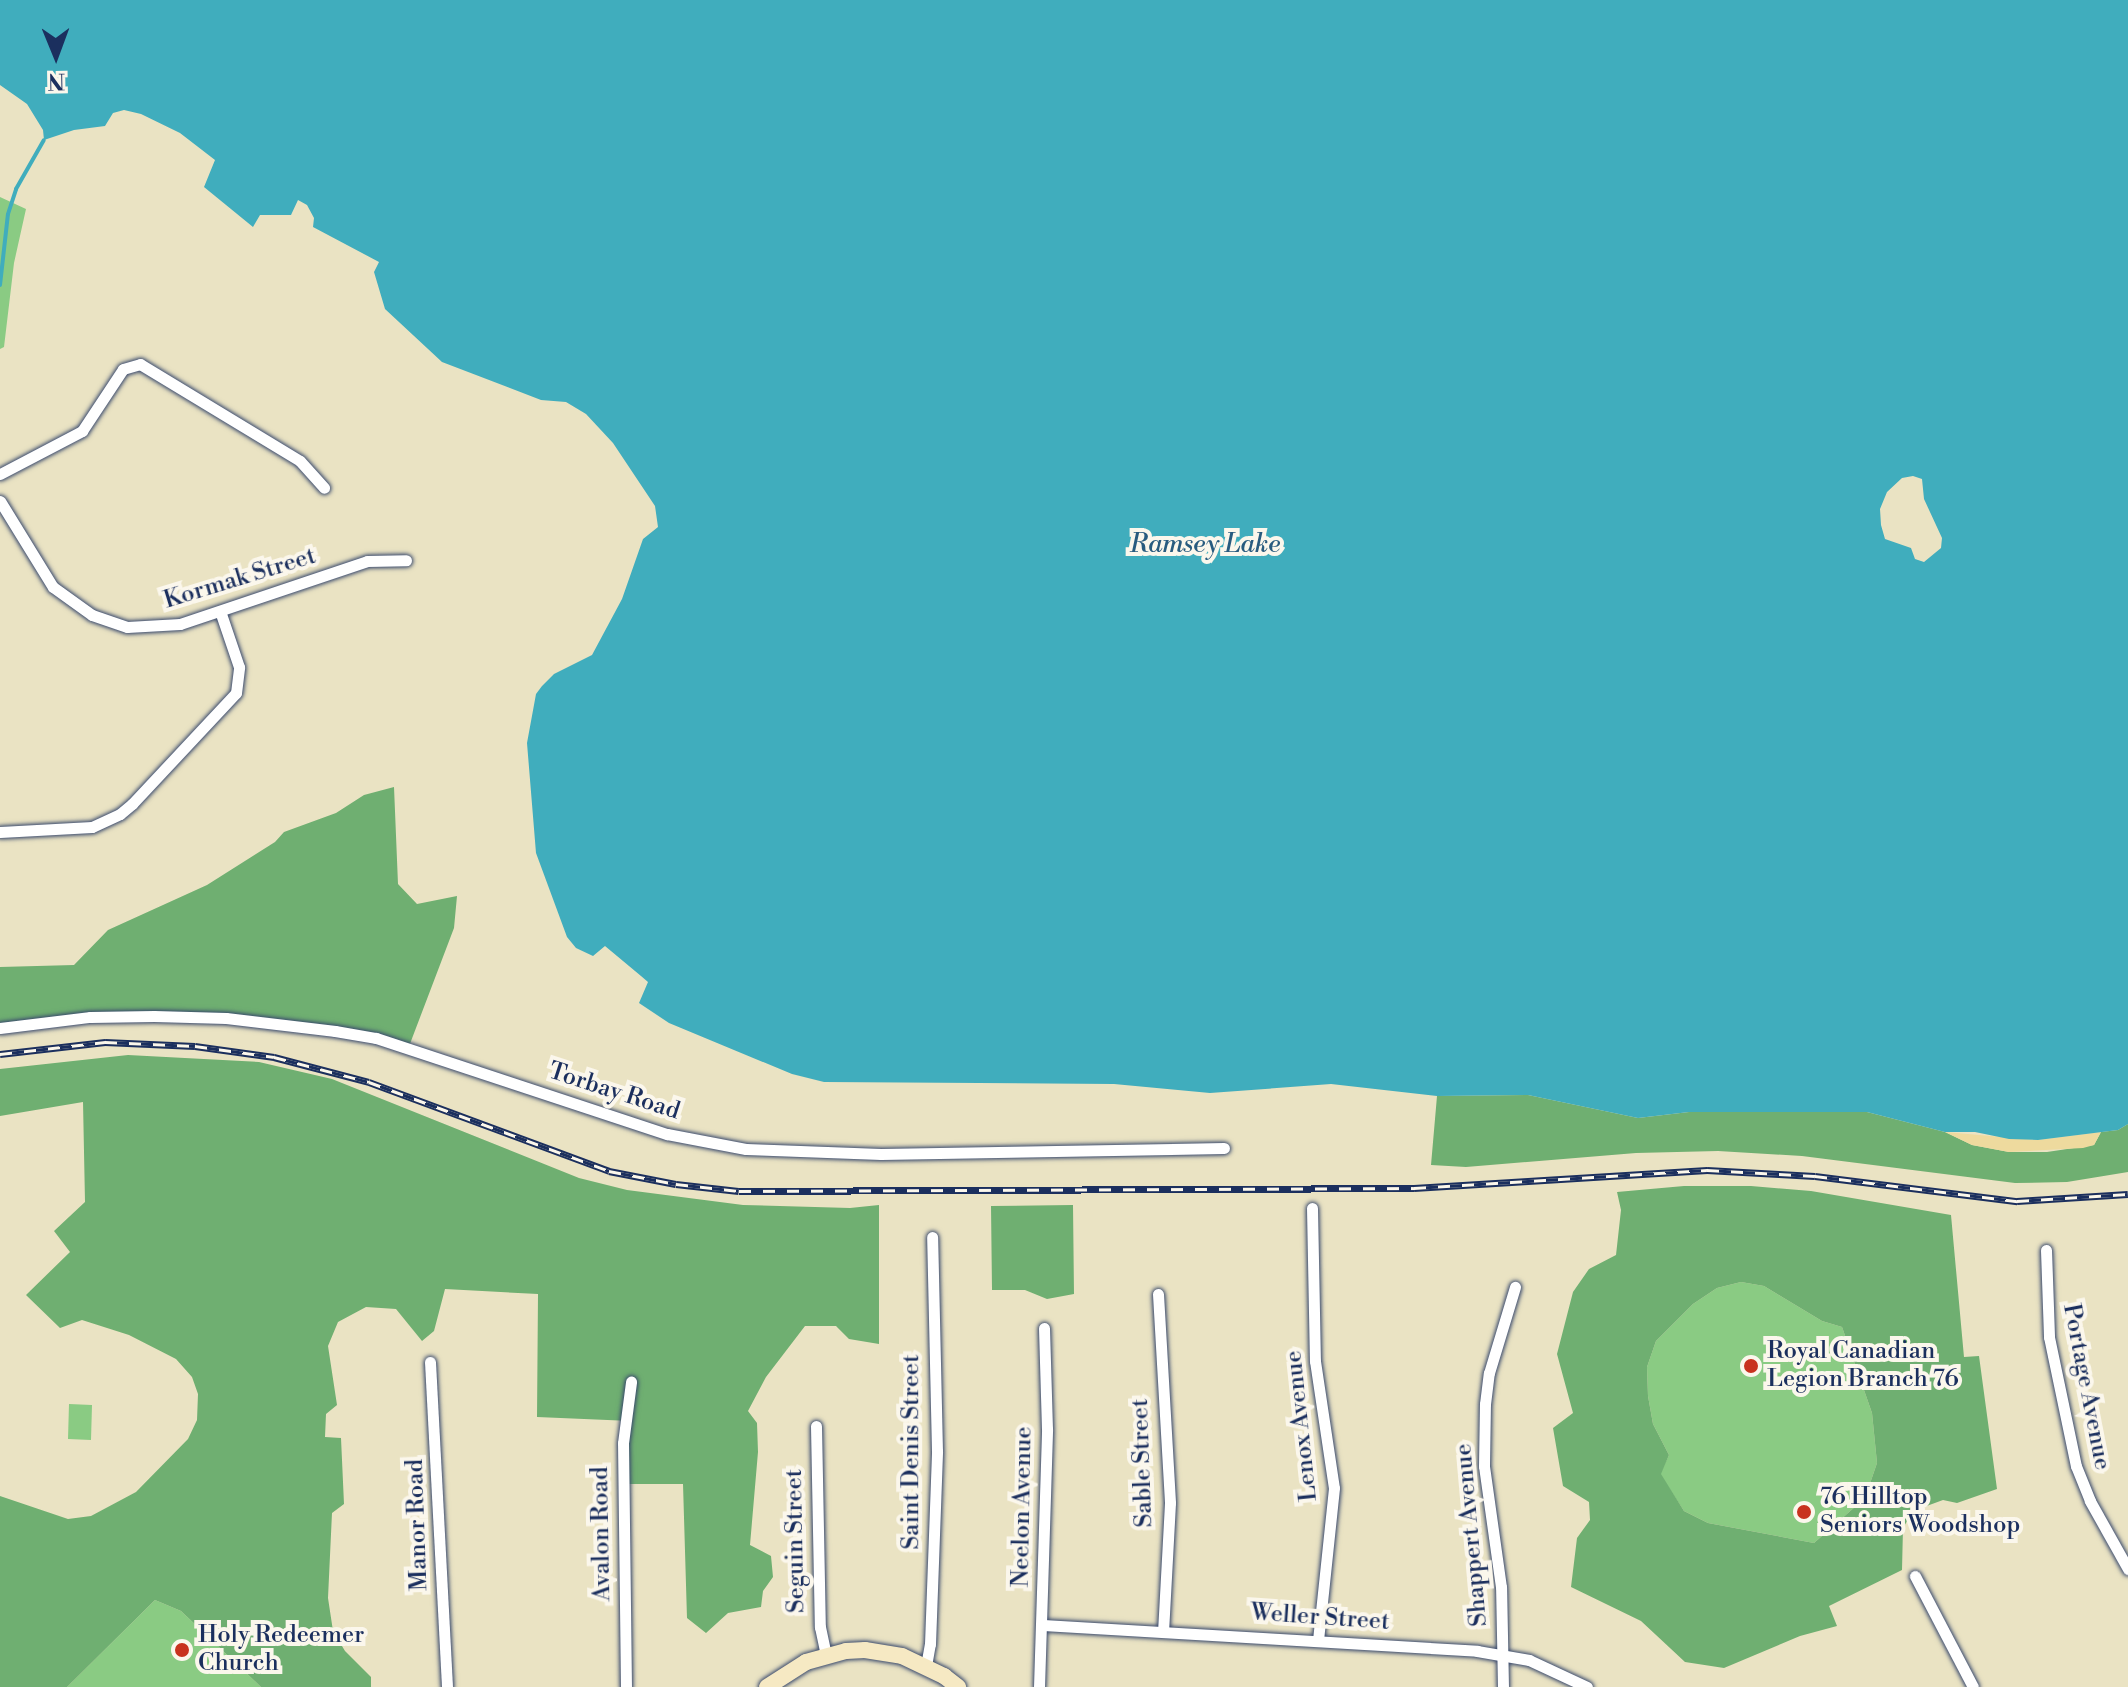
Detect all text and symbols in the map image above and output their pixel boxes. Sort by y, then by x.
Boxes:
north arrow [16,16,96,96]
text: N [47,67,65,94]
water label: Ramsey Lake [1130,529,1280,561]
street label: Kormak Street [160,542,320,616]
street label: Torbay Road [545,1057,683,1127]
street label: Portage Avenue [2056,1301,2116,1473]
place label: Royal Canadian Legion Branch 76 [1767,1338,1959,1394]
street label: Lenox Avenue [1280,1349,1324,1503]
street label: Saint Denis Street [898,1354,926,1550]
marker: Royal Canadian Legion Branch 76 [1742,1357,1760,1375]
street label: Sable Street [1126,1398,1160,1528]
street label: Neelon Avenue [1007,1426,1039,1588]
street label: Shappert Avenue [1450,1442,1494,1628]
street label: Manor Road [401,1458,435,1592]
street label: Avalon Road [586,1466,618,1602]
street label: Seguin Street [780,1469,812,1613]
place label: 76 Hilltop Seniors Woodshop [1820,1484,2020,1540]
marker: 76 Hilltop Seniors Woodshop [1795,1503,1813,1521]
street label: Weller Street [1250,1599,1390,1637]
place label: Holy Redeemer Church [198,1622,364,1678]
marker: Holy Redeemer Church [173,1641,191,1659]

